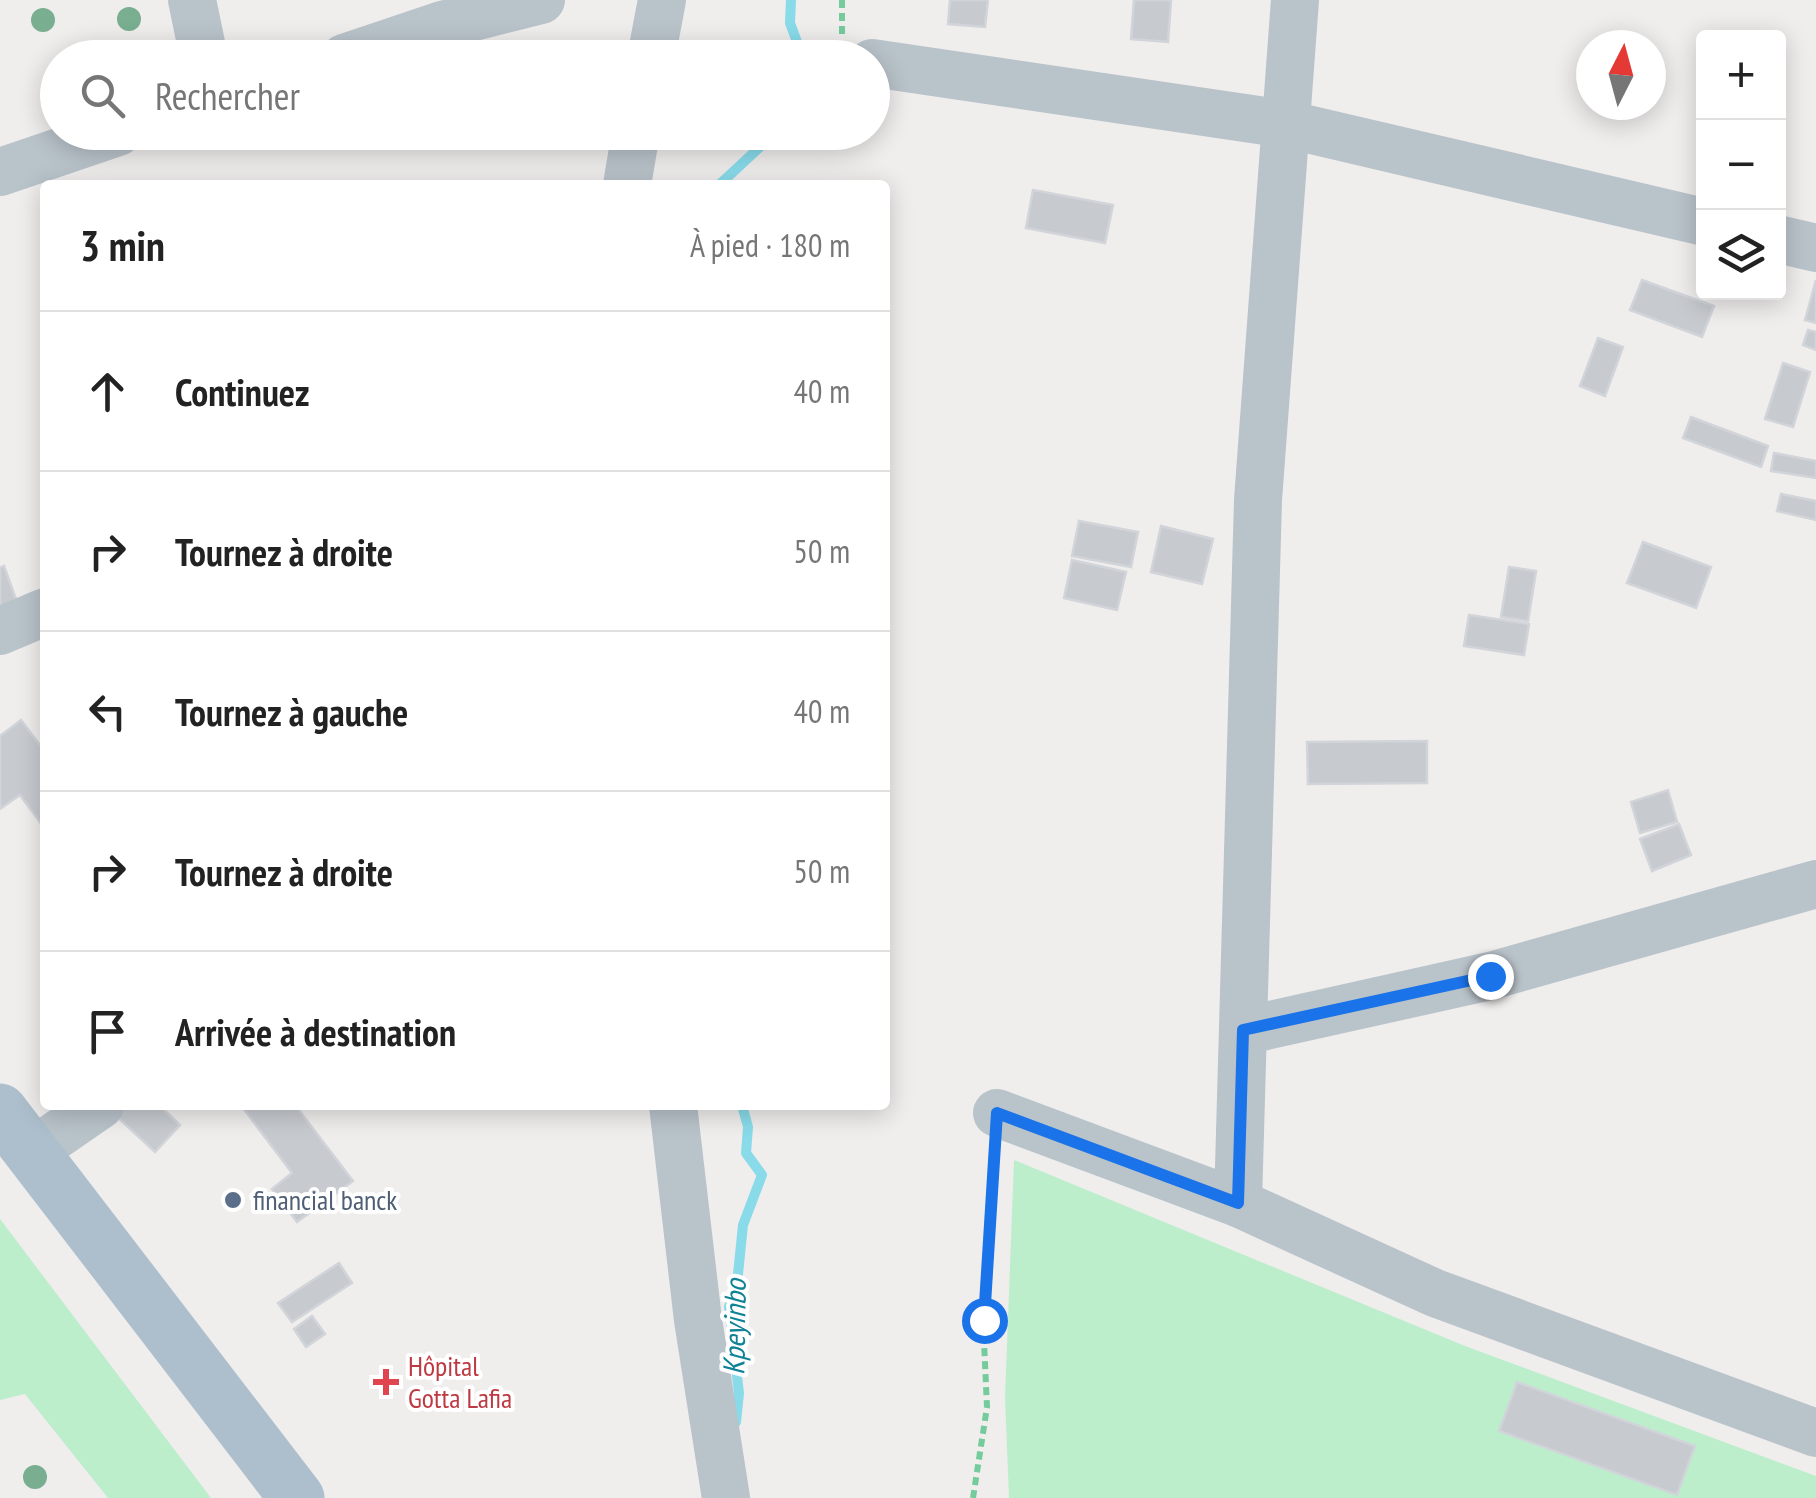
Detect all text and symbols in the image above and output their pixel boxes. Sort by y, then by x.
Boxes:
north arrow [1576,30,1666,120]
map controls [1696,30,1786,300]
button: + [1696,30,1786,120]
search box [40,40,890,150]
icon: search [75,68,130,123]
text: Rechercher [155,71,300,120]
button: − [1696,120,1786,210]
button: layers [1696,210,1786,300]
text: 3 min [80,218,165,273]
text: À pied · 180 m [690,224,850,266]
icon: ahead [80,364,135,419]
text: Continuez [175,367,310,416]
text: 40 m [794,370,850,412]
icon: right [80,524,135,579]
text: Tournez à droite [175,527,393,576]
text: 50 m [794,530,850,572]
icon: left [80,684,135,739]
text: Tournez à gauche [175,687,408,736]
text: 40 m [794,690,850,732]
icon: right [80,844,135,899]
text: Tournez à droite [175,847,393,896]
text: 50 m [794,850,850,892]
route end [1468,954,1514,1000]
icon: arrive [80,1004,135,1059]
text: Arrivée à destination [175,1007,456,1056]
place label: financial banck [253,1181,397,1218]
marker: financial banck [222,1189,244,1211]
water label: Kpeyinbo [713,1277,754,1375]
route start [962,1298,1008,1344]
place label: Hôpital Gotta Lafia [408,1347,512,1416]
marker: Hôpital Gotta Lafia [373,1369,399,1395]

